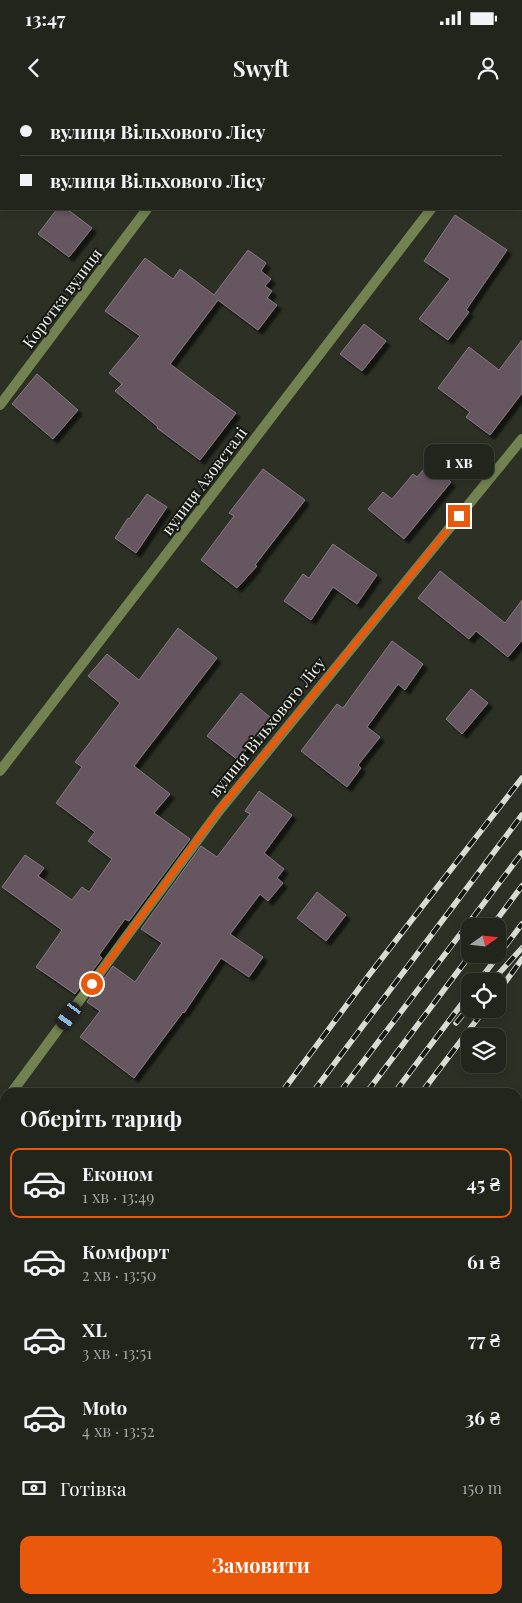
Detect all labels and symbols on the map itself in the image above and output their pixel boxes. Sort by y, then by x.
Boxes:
street label: Коротка вулиця [17,243,106,352]
street label: вулиця Азовсталі [156,422,251,539]
callout: 1 хв [424,444,494,478]
route end [448,505,470,527]
street label: вулиця Вільхового Лісу [204,653,329,801]
north arrow [461,918,506,962]
route start [81,973,103,995]
car [54,999,83,1033]

